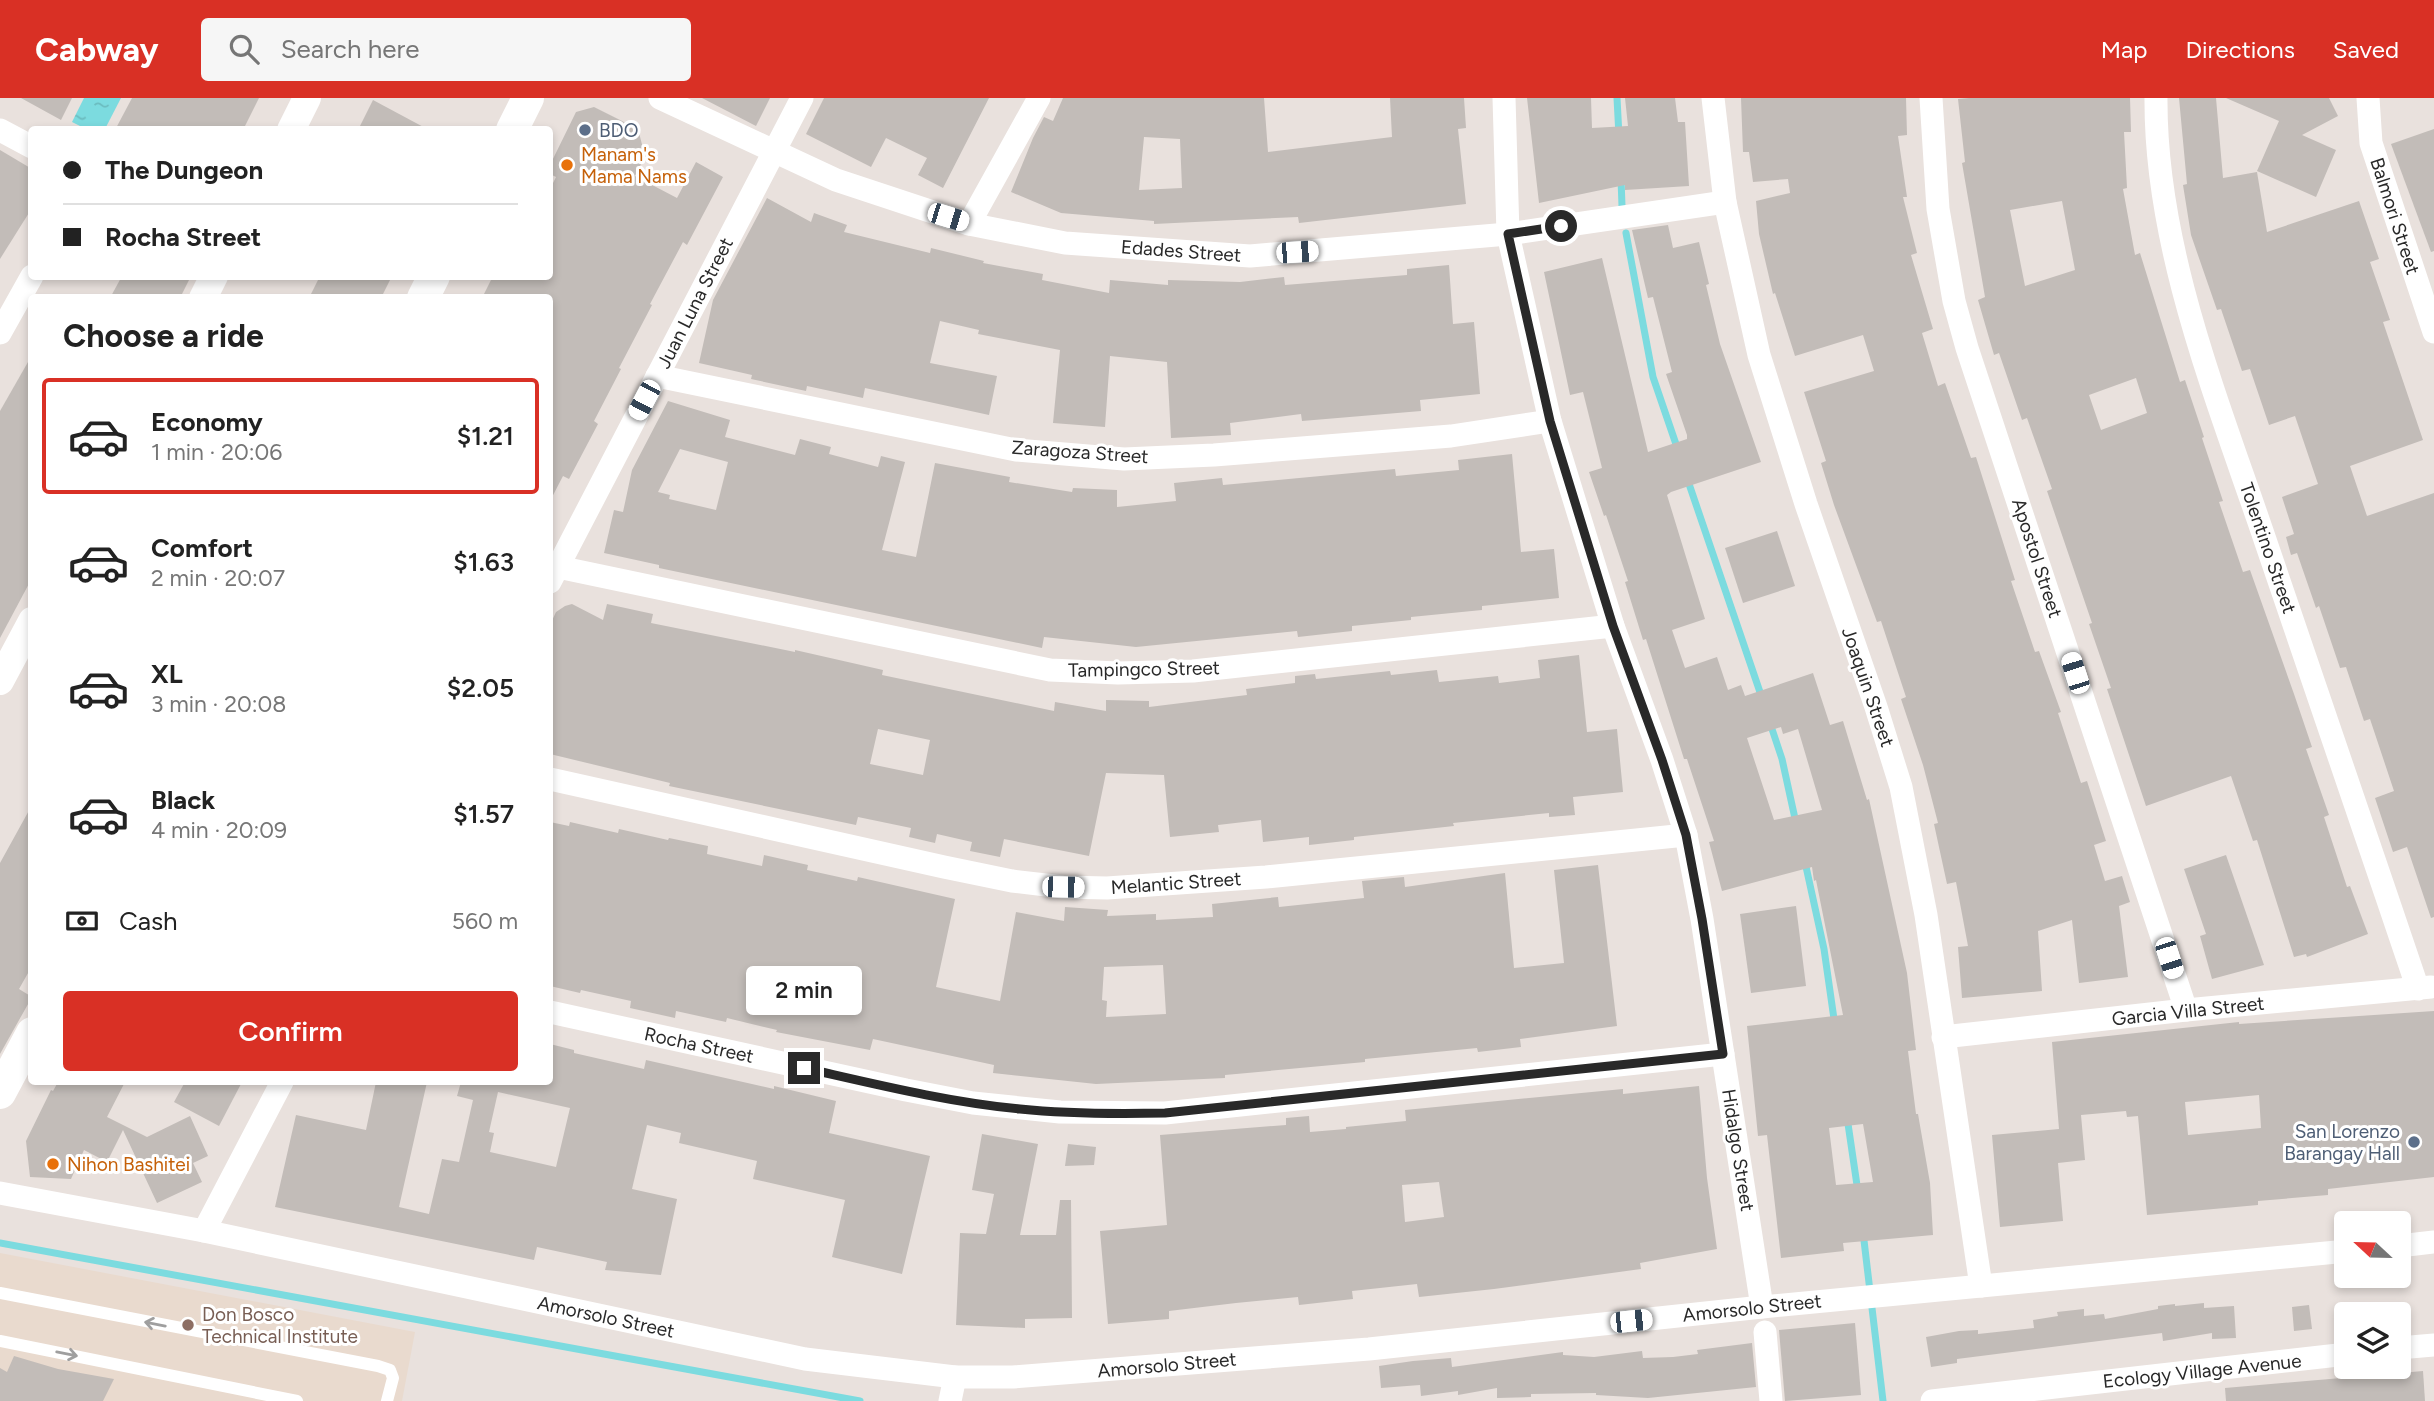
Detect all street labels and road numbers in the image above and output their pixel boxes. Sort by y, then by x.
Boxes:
street label: Balmori Street [2365,155,2425,277]
street label: Juan Luna Street [652,234,738,372]
street label: Edades Street [1120,235,1242,267]
street label: Zaragoza Street [1011,436,1149,468]
street label: Tolentino Street [2235,480,2301,616]
street label: Apostol Street [2007,495,2067,621]
street label: Joaquin Street [1837,624,1899,750]
street label: Tampingco Street [1068,656,1220,682]
street label: Melantic Street [1110,867,1242,899]
street label: Garcia Villa Street [2111,992,2265,1030]
street label: Rocha Street [642,1022,756,1068]
street label: Hidalgo Street [1717,1087,1759,1213]
street label: Amorsolo Street [1681,1289,1823,1327]
street label: Amorsolo Street [535,1291,677,1343]
street label: Amorsolo Street [1097,1347,1237,1383]
street label: Ecology Village Avenue [2102,1349,2302,1393]

